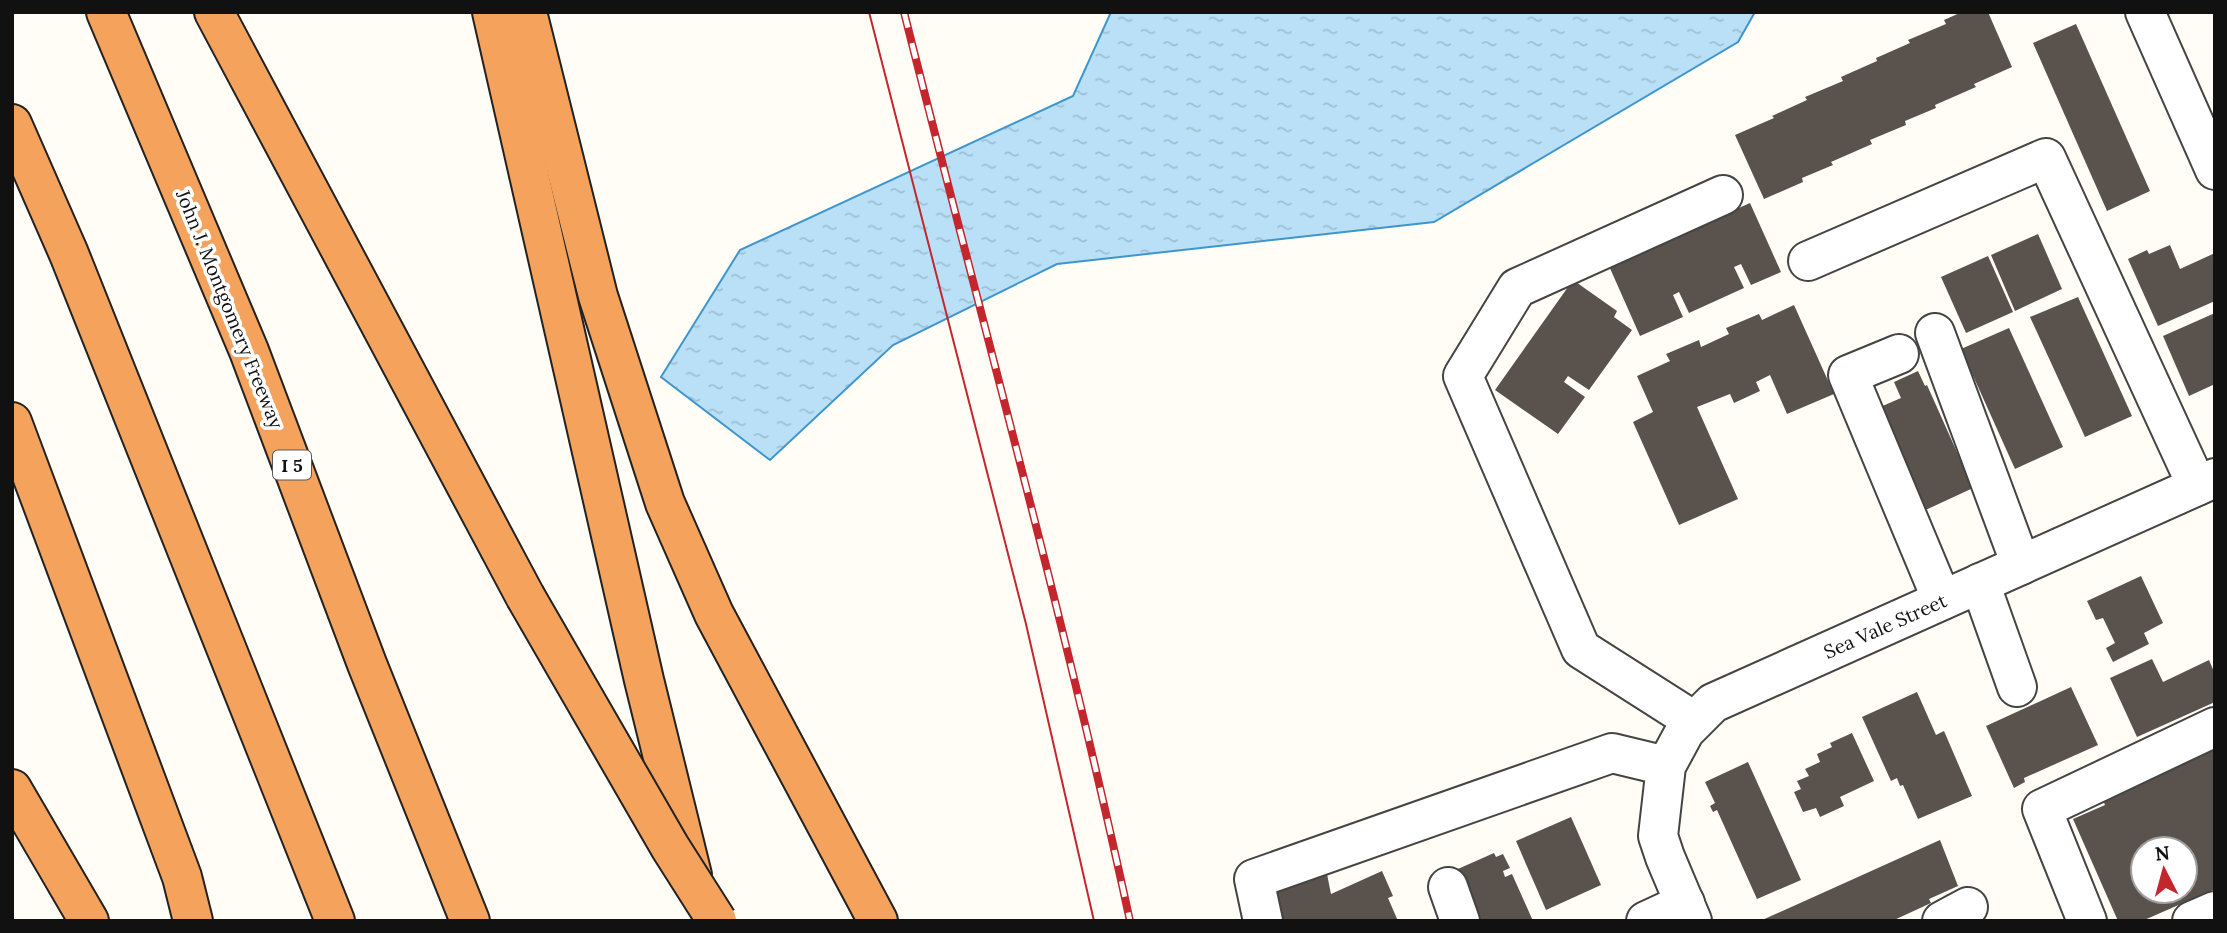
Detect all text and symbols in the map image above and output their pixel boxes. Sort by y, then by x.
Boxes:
street label: John J. Montgomery Freeway [171,185,289,432]
road number: I 5 [273,450,311,480]
street label: Sea Vale Street [1820,588,1951,664]
north arrow [2129,835,2199,905]
text: N [2154,840,2171,866]

